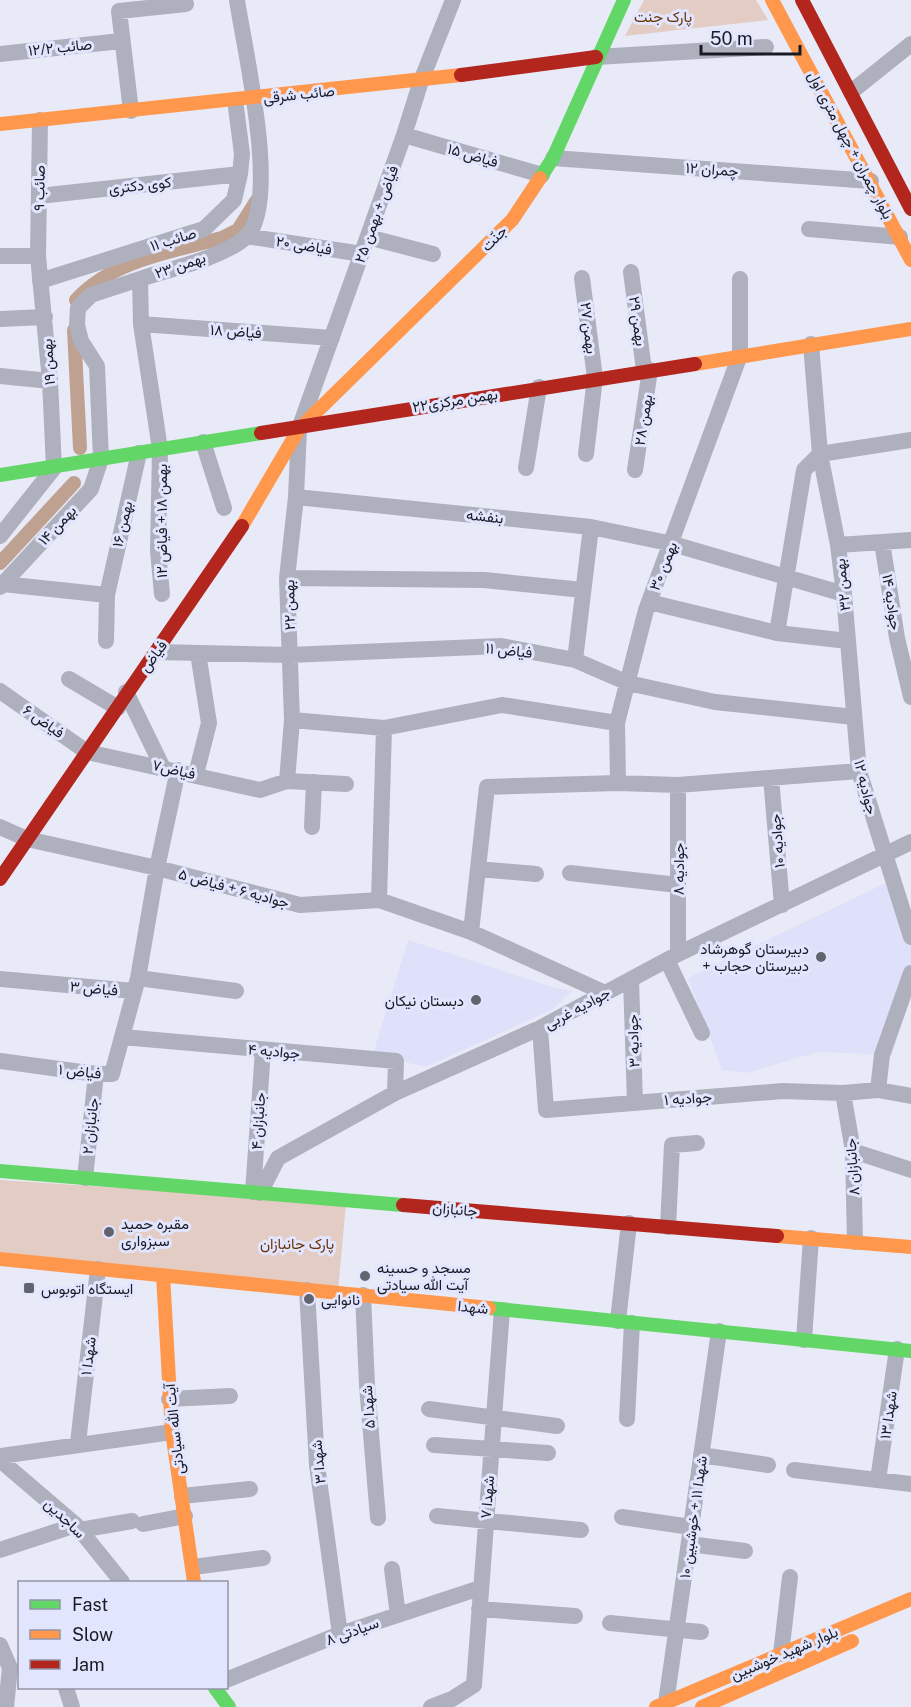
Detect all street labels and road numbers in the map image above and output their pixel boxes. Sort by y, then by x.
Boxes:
street label: صائب ۱۲/۲ [27,35,93,60]
street label: بلوار چمران + چهل متری اول [803,68,897,223]
street label: صائب شرقی [262,82,336,108]
street label: فیاض ۱۵ [445,140,500,172]
street label: چمران ۱۲ [685,159,739,181]
street label: فیاض + بهمن ۲۵ [351,163,403,266]
street label: صائب ۹ [30,165,49,211]
street label: کوی دکتری [108,173,173,199]
street label: جنّت [478,222,511,255]
street label: صائب ۱۱ [148,224,198,255]
street label: فیاضی ۲۰ [275,232,333,260]
street label: بهمن ۲۳ [152,248,208,284]
street label: بهمن ۲۹ [624,295,650,347]
street label: بهمن ۲۷ [575,301,601,355]
street label: فیاض ۱۸ [209,321,263,343]
street label: بهمن ۱۹ [38,338,60,386]
street label: ۲۲بهمن مرکزی [411,385,499,417]
street label: بهمن ۲۸ [631,393,657,447]
street label: بهمن ۱۸ + فیاض ۱۲ [153,464,172,578]
street label: بهمن ۱۶ [108,499,137,549]
street label: بهمن ۱۴ [34,502,81,550]
street label: بنفشه [465,506,504,527]
street label: بهمن ۳۰ [646,539,682,594]
street label: بهمن ۳۲ [831,558,855,612]
street label: جوادیه ۱۴ [878,573,905,631]
street label: بهمن ۲۲ [280,579,300,630]
street label: فیاض [136,637,172,676]
street label: فیاض ۱۱ [484,639,534,663]
street label: فیاض ۶ [19,701,68,743]
street label: فیاض۷ [150,756,197,784]
street label: جوادیه ۱۲ [850,758,881,816]
street label: جوادیه ۱۰ [766,813,789,869]
street label: جوادیه ۸ [670,843,688,895]
street label: جوادیه ۶ + فیاض ۵ [176,865,291,913]
street label: فیاض ۳ [69,977,119,1001]
street label: جوادیه غربی [541,984,614,1034]
street label: جوادیه ۳ [624,1014,643,1068]
street label: جوادیه ۴ [247,1040,301,1063]
street label: فیاض ۱ [58,1060,102,1084]
street label: جوادیه ۱ [664,1088,713,1109]
street label: جانبازان ۴ [248,1092,269,1150]
street label: جانبازان ۲ [79,1097,102,1155]
street label: جانبازان ۸ [842,1138,863,1196]
street label: جانبازان [432,1199,478,1220]
street label: شهدا [457,1297,489,1318]
street label: شهدا ۱ [77,1336,100,1376]
street label: آیت الله سیادتی [161,1381,189,1475]
street label: شهدا ۵ [358,1385,379,1429]
street label: شهدا ۱۳ [876,1390,901,1440]
street label: شهدا ۳ [308,1439,329,1485]
street label: شهدا ۱۱ + خوشبین ۱۰ [676,1454,712,1580]
street label: شهدا ۷ [477,1475,498,1519]
street label: ساجدین [40,1495,89,1543]
street label: سیادتی ۸ [323,1614,382,1650]
street label: بلوار شهید خوشبین [728,1623,841,1685]

